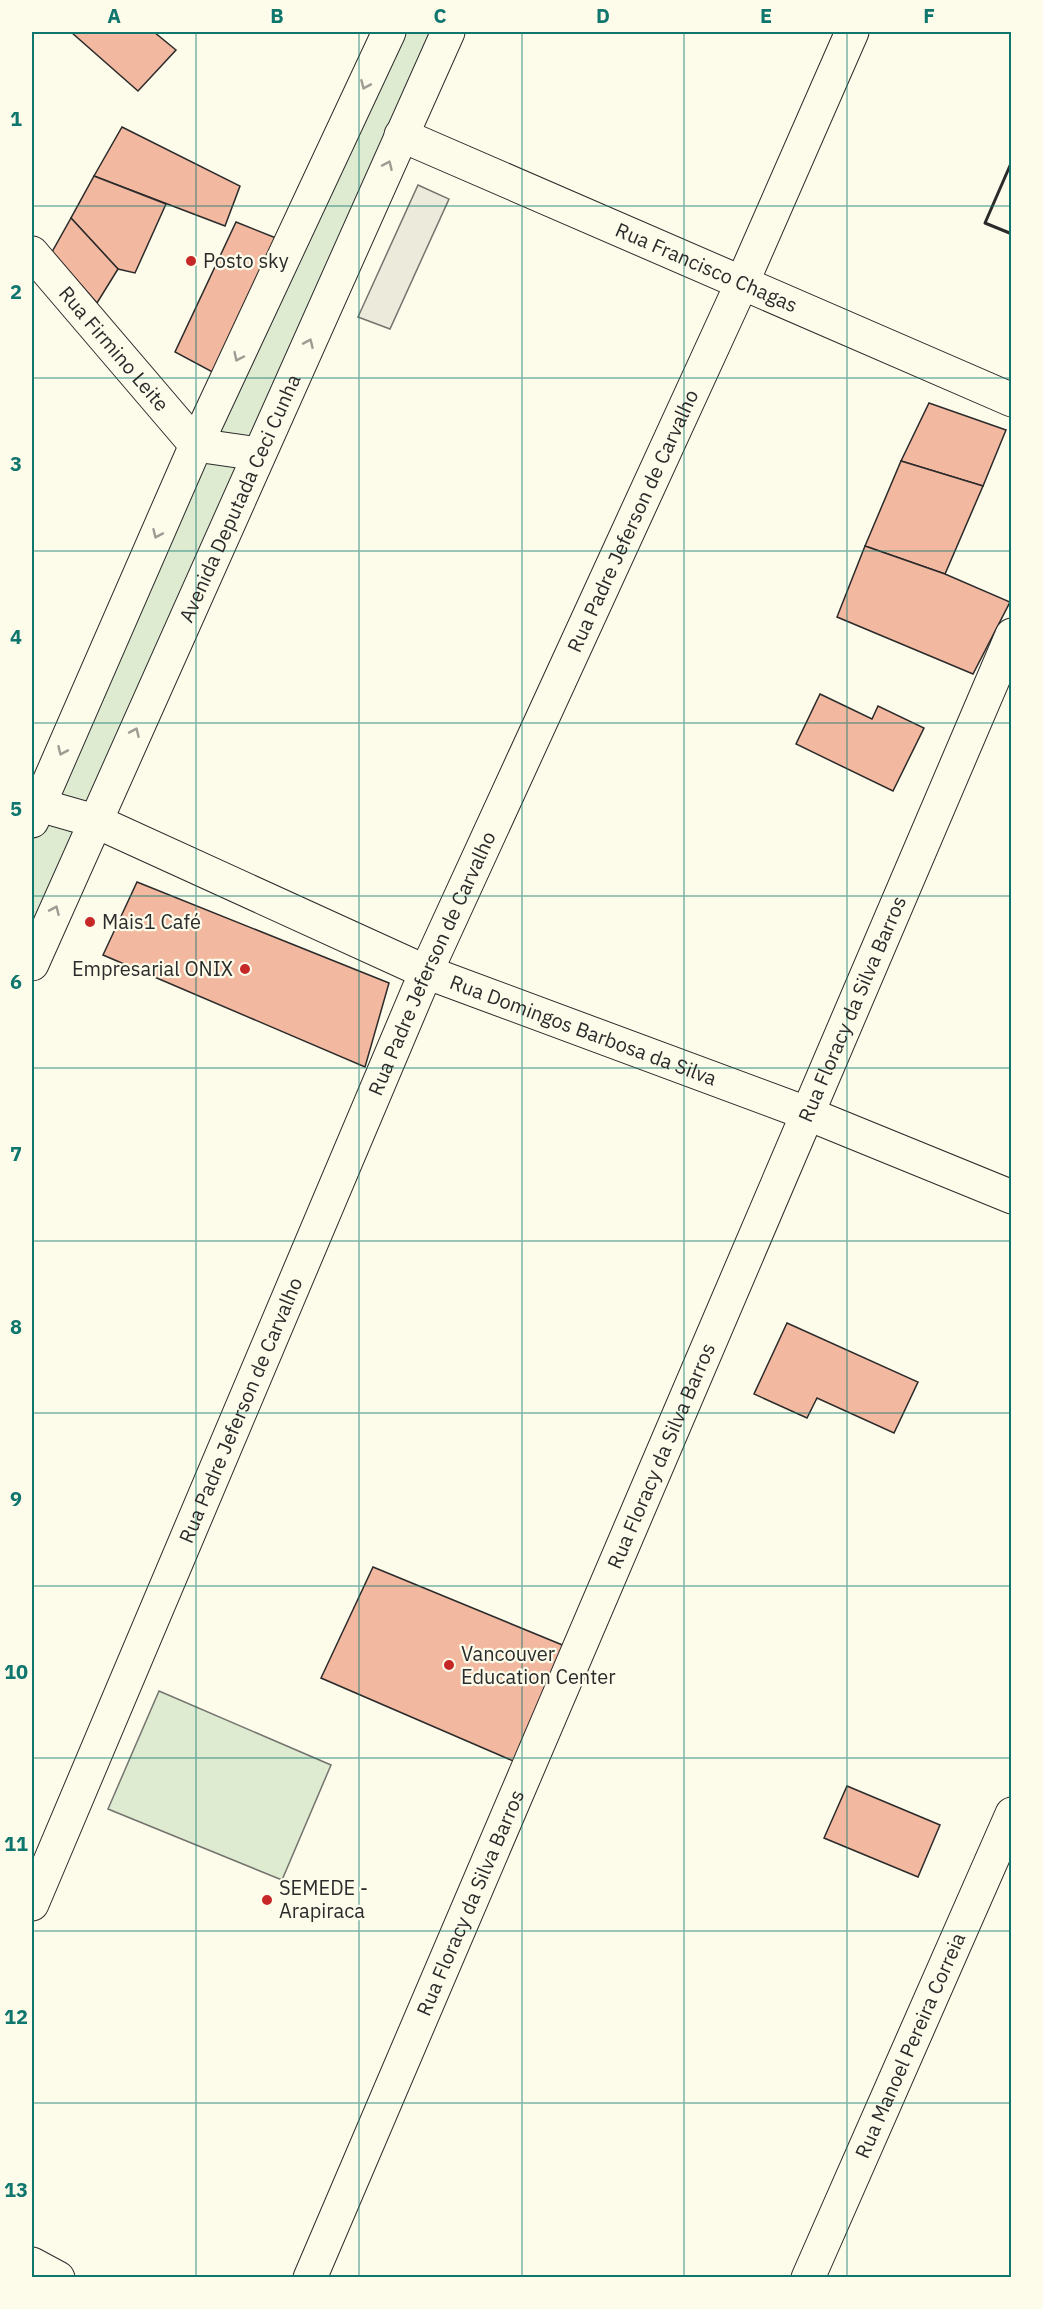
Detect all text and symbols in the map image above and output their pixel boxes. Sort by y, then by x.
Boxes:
text: A [107,2,121,29]
text: B [270,2,284,29]
text: C [433,2,447,29]
text: D [596,2,610,29]
text: E [760,2,772,29]
text: F [923,2,935,29]
one-way arrow [360,79,372,90]
text: 1 [10,105,22,132]
one-way arrow [381,160,393,171]
street label: Rua Francisco Chagas [611,216,802,318]
place label: Posto sky [203,247,289,274]
marker: Posto sky [184,254,198,268]
text: 2 [10,278,22,305]
street label: Rua Firmino Leite [53,280,175,417]
one-way arrow [301,339,313,350]
one-way arrow [233,350,245,361]
street label: Avenida Deputada Ceci Cunha [172,369,307,626]
street label: Rua Padre Jeferson de Carvalho [560,385,704,656]
text: 3 [10,450,22,477]
one-way arrow [152,528,164,539]
text: 4 [10,623,22,650]
one-way arrow [128,728,140,739]
one-way arrow [57,745,69,756]
text: 5 [10,795,22,822]
street label: Rua Padre Jeferson de Carvalho [361,827,502,1100]
street label: Rua Floracy da Silva Barros [792,892,912,1126]
one-way arrow [48,906,60,917]
place label: Mais1 Café [102,908,201,935]
marker: Mais1 Café [83,915,97,929]
place label: Empresarial ONIX [72,955,233,982]
marker: Empresarial ONIX [238,962,252,976]
text: 6 [10,968,22,995]
street label: Rua Domingos Barbosa da Silva [446,968,721,1092]
text: 7 [10,1140,22,1167]
street label: Rua Padre Jeferson de Carvalho [172,1273,308,1547]
text: 8 [10,1313,22,1340]
street label: Rua Floracy da Silva Barros [601,1338,721,1573]
text: 9 [10,1485,22,1512]
place label: Vancouver Education Center [461,1640,615,1690]
text: 10 [4,1658,28,1685]
marker: Vancouver Education Center [442,1658,456,1672]
street label: Rua Floracy da Silva Barros [410,1785,530,2020]
text: 11 [4,1830,28,1857]
place label: SEMEDE - Arapiraca [279,1874,368,1924]
marker: SEMEDE - Arapiraca [260,1893,274,1907]
street label: Rua Manoel Pereira Correia [848,1928,971,2162]
text: 12 [4,2003,28,2030]
text: 13 [4,2176,28,2203]

